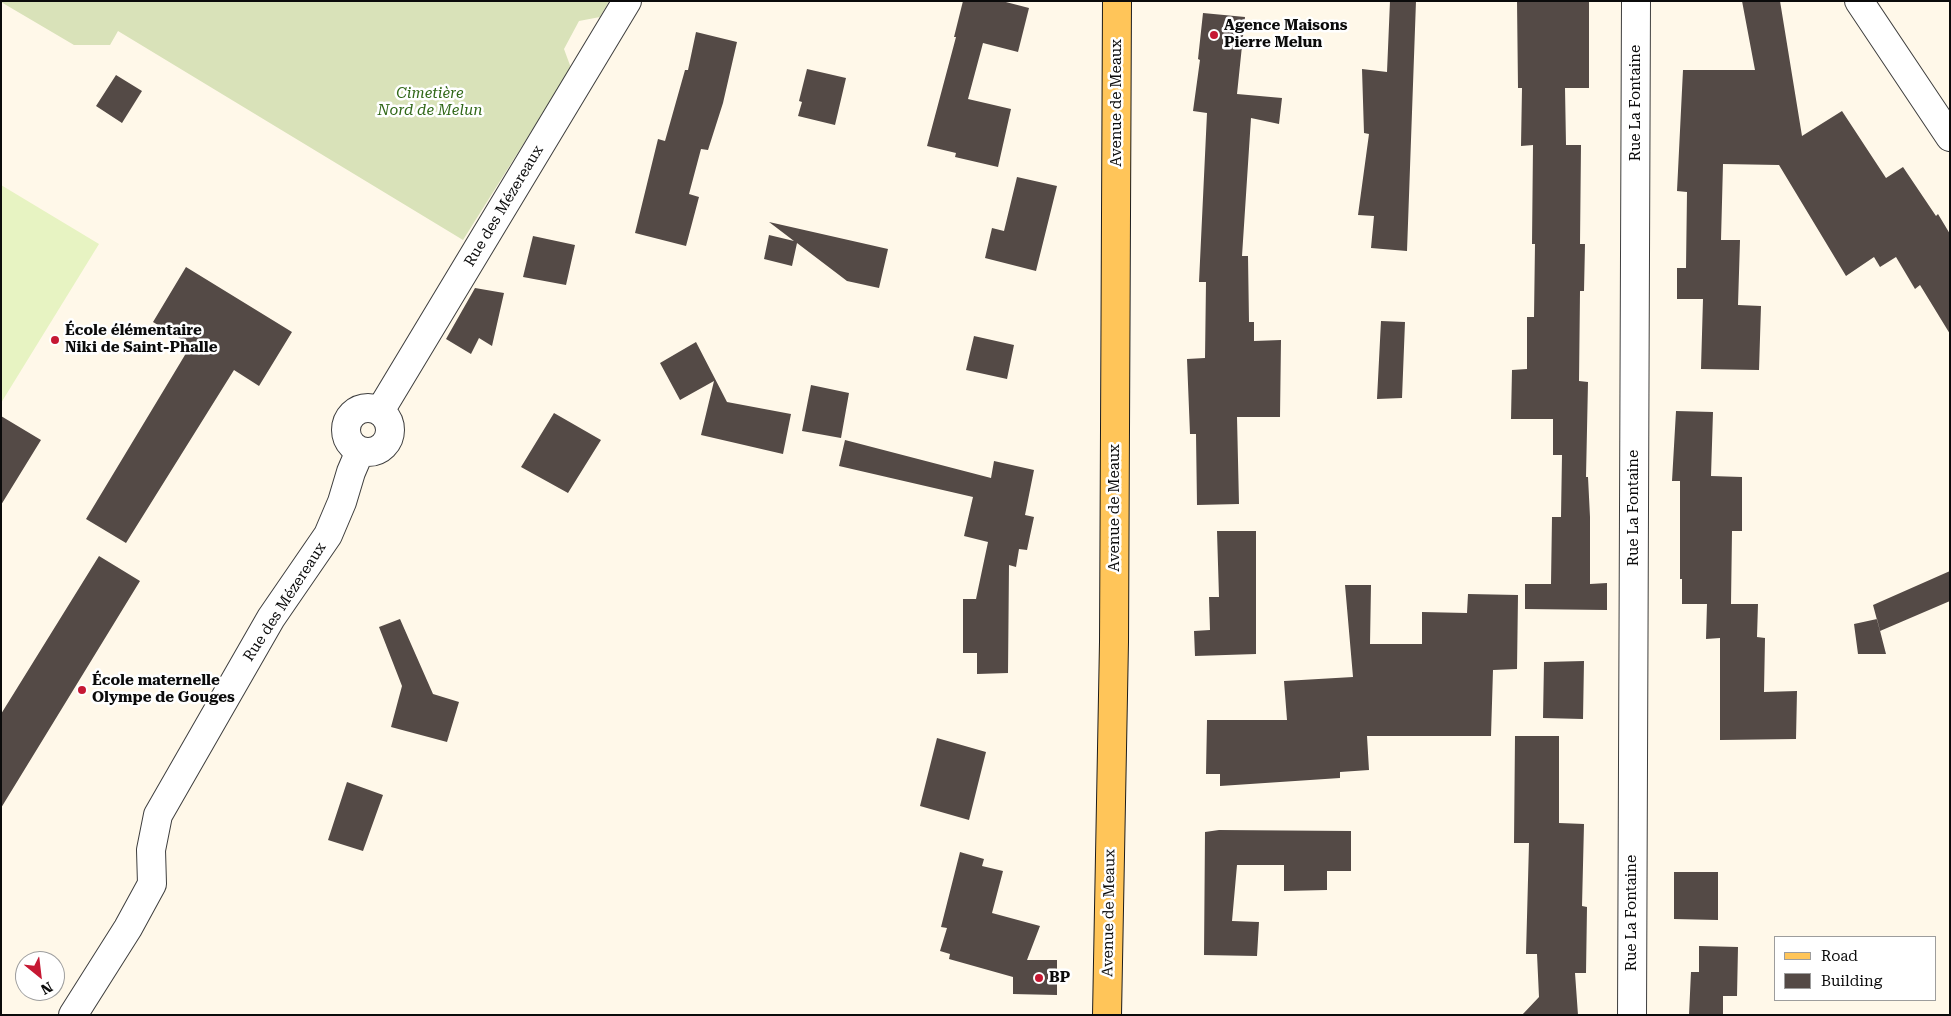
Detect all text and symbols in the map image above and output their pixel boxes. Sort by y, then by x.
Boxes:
place label: Agence Maisons Pierre Melun [1224,17,1348,52]
marker: Agence Maisons Pierre Melun [1208,29,1220,41]
street label: Avenue de Meaux [1108,39,1126,167]
street label: Rue La Fontaine [1627,45,1645,161]
park label: Cimetière Nord de Melun [378,85,482,120]
street label: Rue des Mézereaux [461,142,547,270]
place label: École élémentaire Niki de Saint-Phalle [65,322,217,357]
marker: École élémentaire Niki de Saint-Phalle [49,334,61,346]
street label: Avenue de Meaux [1106,444,1124,572]
street label: Rue La Fontaine [1625,450,1643,566]
street label: Rue des Mézereaux [240,539,330,665]
place label: École maternelle Olympe de Gouges [92,672,235,707]
marker: École maternelle Olympe de Gouges [76,684,88,696]
street label: Avenue de Meaux [1099,849,1119,977]
street label: Rue La Fontaine [1623,855,1641,971]
legend [1774,936,1936,1001]
text: Road [1821,947,1858,965]
north arrow [15,951,65,1001]
place label: BP [1049,969,1070,987]
marker: BP [1033,972,1045,984]
text: Building [1821,972,1882,990]
text: N [38,979,55,998]

